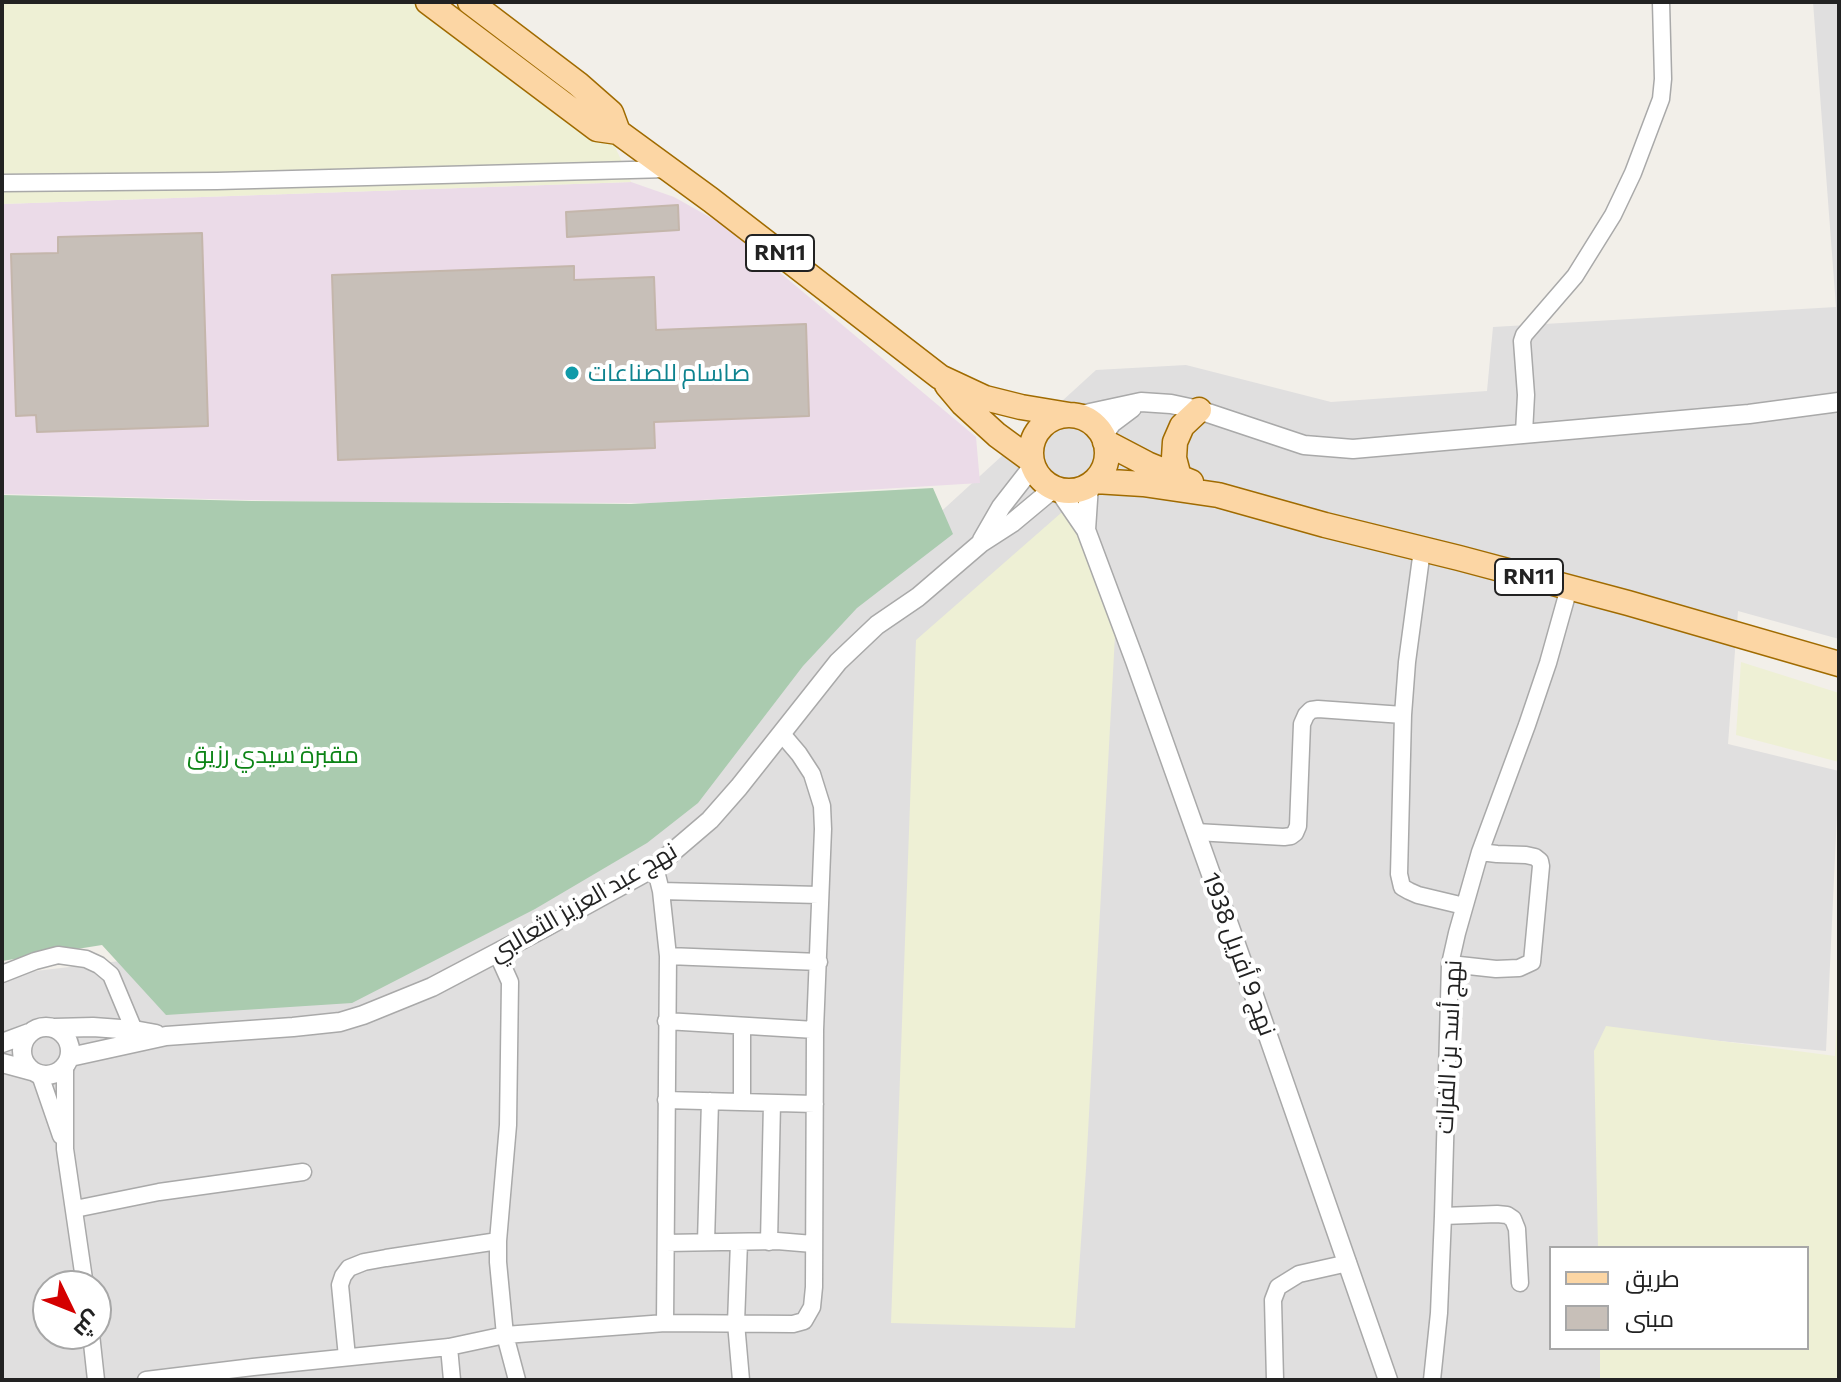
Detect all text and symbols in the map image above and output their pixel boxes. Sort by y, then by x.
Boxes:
road number: RN11 [746,235,814,271]
place label: صاسام للصناعات [588,359,750,387]
marker: صاسام للصناعات [563,364,581,382]
road number: RN11 [1495,559,1563,595]
park label: مقبرة سيدي رزيق [187,741,359,769]
street label: نهج عبد العزيز الثعالبي [484,837,682,967]
street label: نهج 9 أفريل 1938 [1196,868,1282,1040]
street label: نهج أسد بن الفرات [1430,959,1468,1135]
legend [1549,1246,1809,1350]
text: طريق [1625,1263,1680,1292]
north arrow [32,1270,112,1350]
text: مبنى [1625,1303,1674,1332]
text: ش [69,1306,108,1345]

